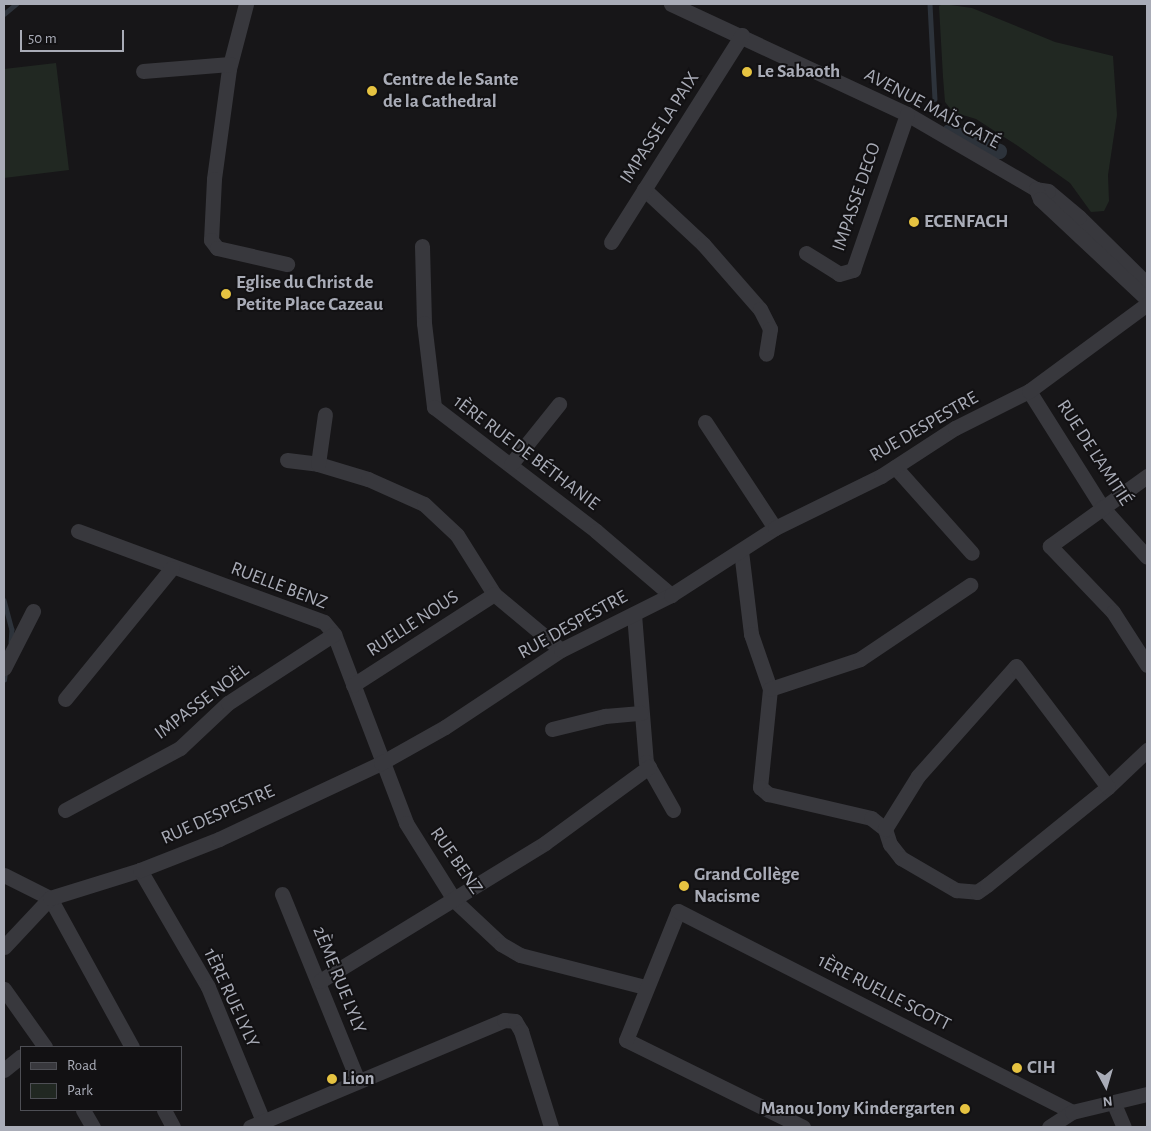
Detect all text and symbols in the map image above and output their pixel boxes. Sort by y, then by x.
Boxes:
scale bar [22,20,126,52]
text: 50 m [28,31,57,46]
place label: Le Sabaoth [757,61,840,83]
street label: AVENUE MAÏS GATÉ [860,64,1004,154]
marker: Le Sabaoth [741,66,753,78]
street label: IMPASSE LA PAIX [615,68,705,188]
place label: Centre de le Sante de la Cathedral [383,69,519,113]
marker: Centre de le Sante de la Cathedral [365,84,379,98]
street label: IMPASSE DECO [828,140,886,254]
place label: ECENFACH [924,211,1008,233]
marker: ECENFACH [908,216,920,228]
place label: Eglise du Christ de Petite Place Cazeau [236,272,383,316]
marker: Eglise du Christ de Petite Place Cazeau [220,288,232,300]
street label: RUE DESPESTRE [866,387,982,467]
street label: 1ÈRE RUE DE BÉTHANIE [448,391,604,515]
street label: RUE DE L'AMITIÉ [1051,396,1137,510]
street label: RUELLE BENZ [227,557,331,615]
street label: RUELLE NOUS [363,586,463,662]
street label: RUE DESPESTRE [514,586,632,664]
street label: IMPASSE NOËL [150,659,254,745]
street label: RUE DESPESTRE [158,780,278,850]
street label: RUE BENZ [425,823,487,899]
place label: Grand Collège Nacisme [694,864,799,908]
marker: Grand Collège Nacisme [678,880,690,892]
street label: 2ÈME RUE LYLY [307,923,371,1037]
street label: 1ÈRE RUE LYLY [198,945,264,1051]
street label: 1ÈRE RUELLE SCOTT [814,950,954,1036]
legend [20,1046,182,1111]
place label: CIH [1027,1057,1056,1079]
text: Road [67,1058,97,1073]
north arrow [1081,1061,1131,1111]
marker: CIH [1011,1062,1023,1074]
place label: Lion [342,1068,375,1090]
marker: Lion [326,1073,338,1085]
text: Park [67,1083,93,1098]
text: N [1102,1093,1113,1108]
place label: Manou Jony Kindergarten [761,1098,955,1120]
marker: Manou Jony Kindergarten [959,1103,971,1115]

